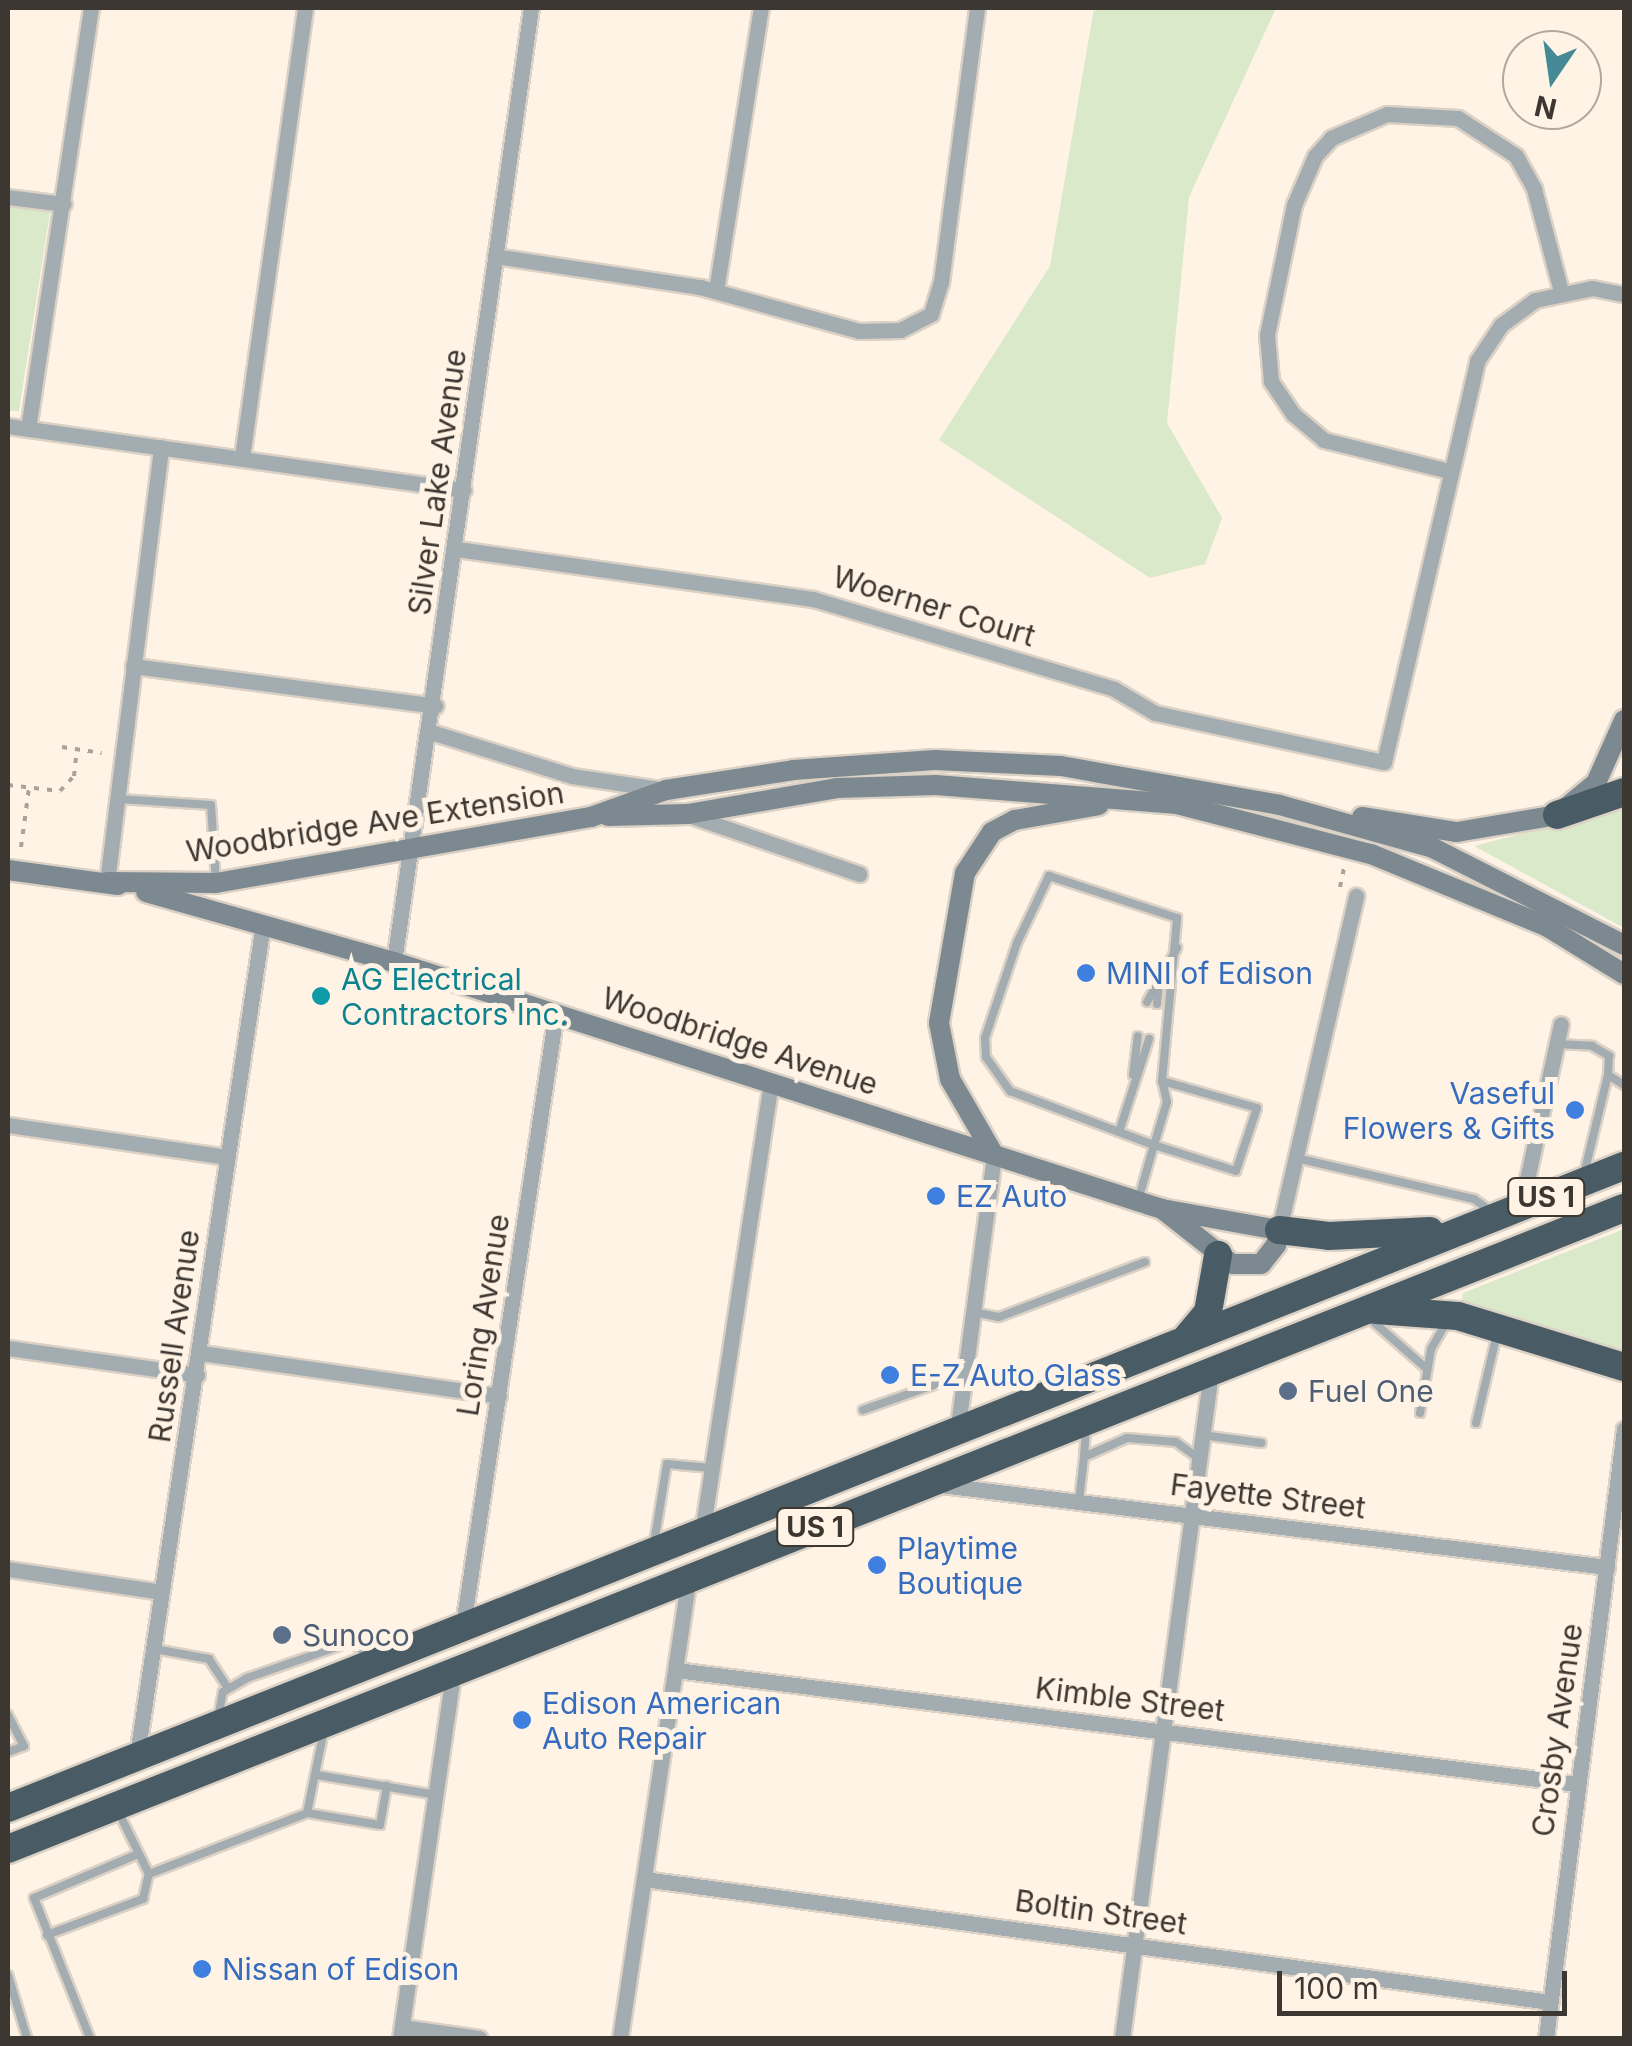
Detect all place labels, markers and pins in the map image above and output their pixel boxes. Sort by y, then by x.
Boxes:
place label: MINI of Edison [1106,955,1313,991]
place label: AG Electrical Contractors Inc. [341,961,568,1032]
marker: MINI of Edison [1075,962,1097,984]
marker: AG Electrical Contractors Inc. [310,985,332,1007]
place label: Vaseful Flowers & Gifts [1343,1075,1555,1146]
marker: Vaseful Flowers & Gifts [1564,1099,1586,1121]
place label: EZ Auto [956,1178,1067,1214]
marker: EZ Auto [925,1185,947,1207]
place label: E-Z Auto Glass [910,1357,1122,1393]
marker: E-Z Auto Glass [879,1364,901,1386]
place label: Fuel One [1308,1373,1434,1409]
marker: Fuel One [1277,1380,1299,1402]
place label: Playtime Boutique [897,1530,1023,1600]
marker: Playtime Boutique [866,1554,888,1576]
place label: Sunoco [302,1617,410,1653]
marker: Sunoco [271,1624,293,1646]
place label: Edison American Auto Repair [542,1685,781,1756]
marker: Edison American Auto Repair [511,1709,533,1731]
place label: Nissan of Edison [222,1951,459,1987]
marker: Nissan of Edison [191,1958,213,1980]

